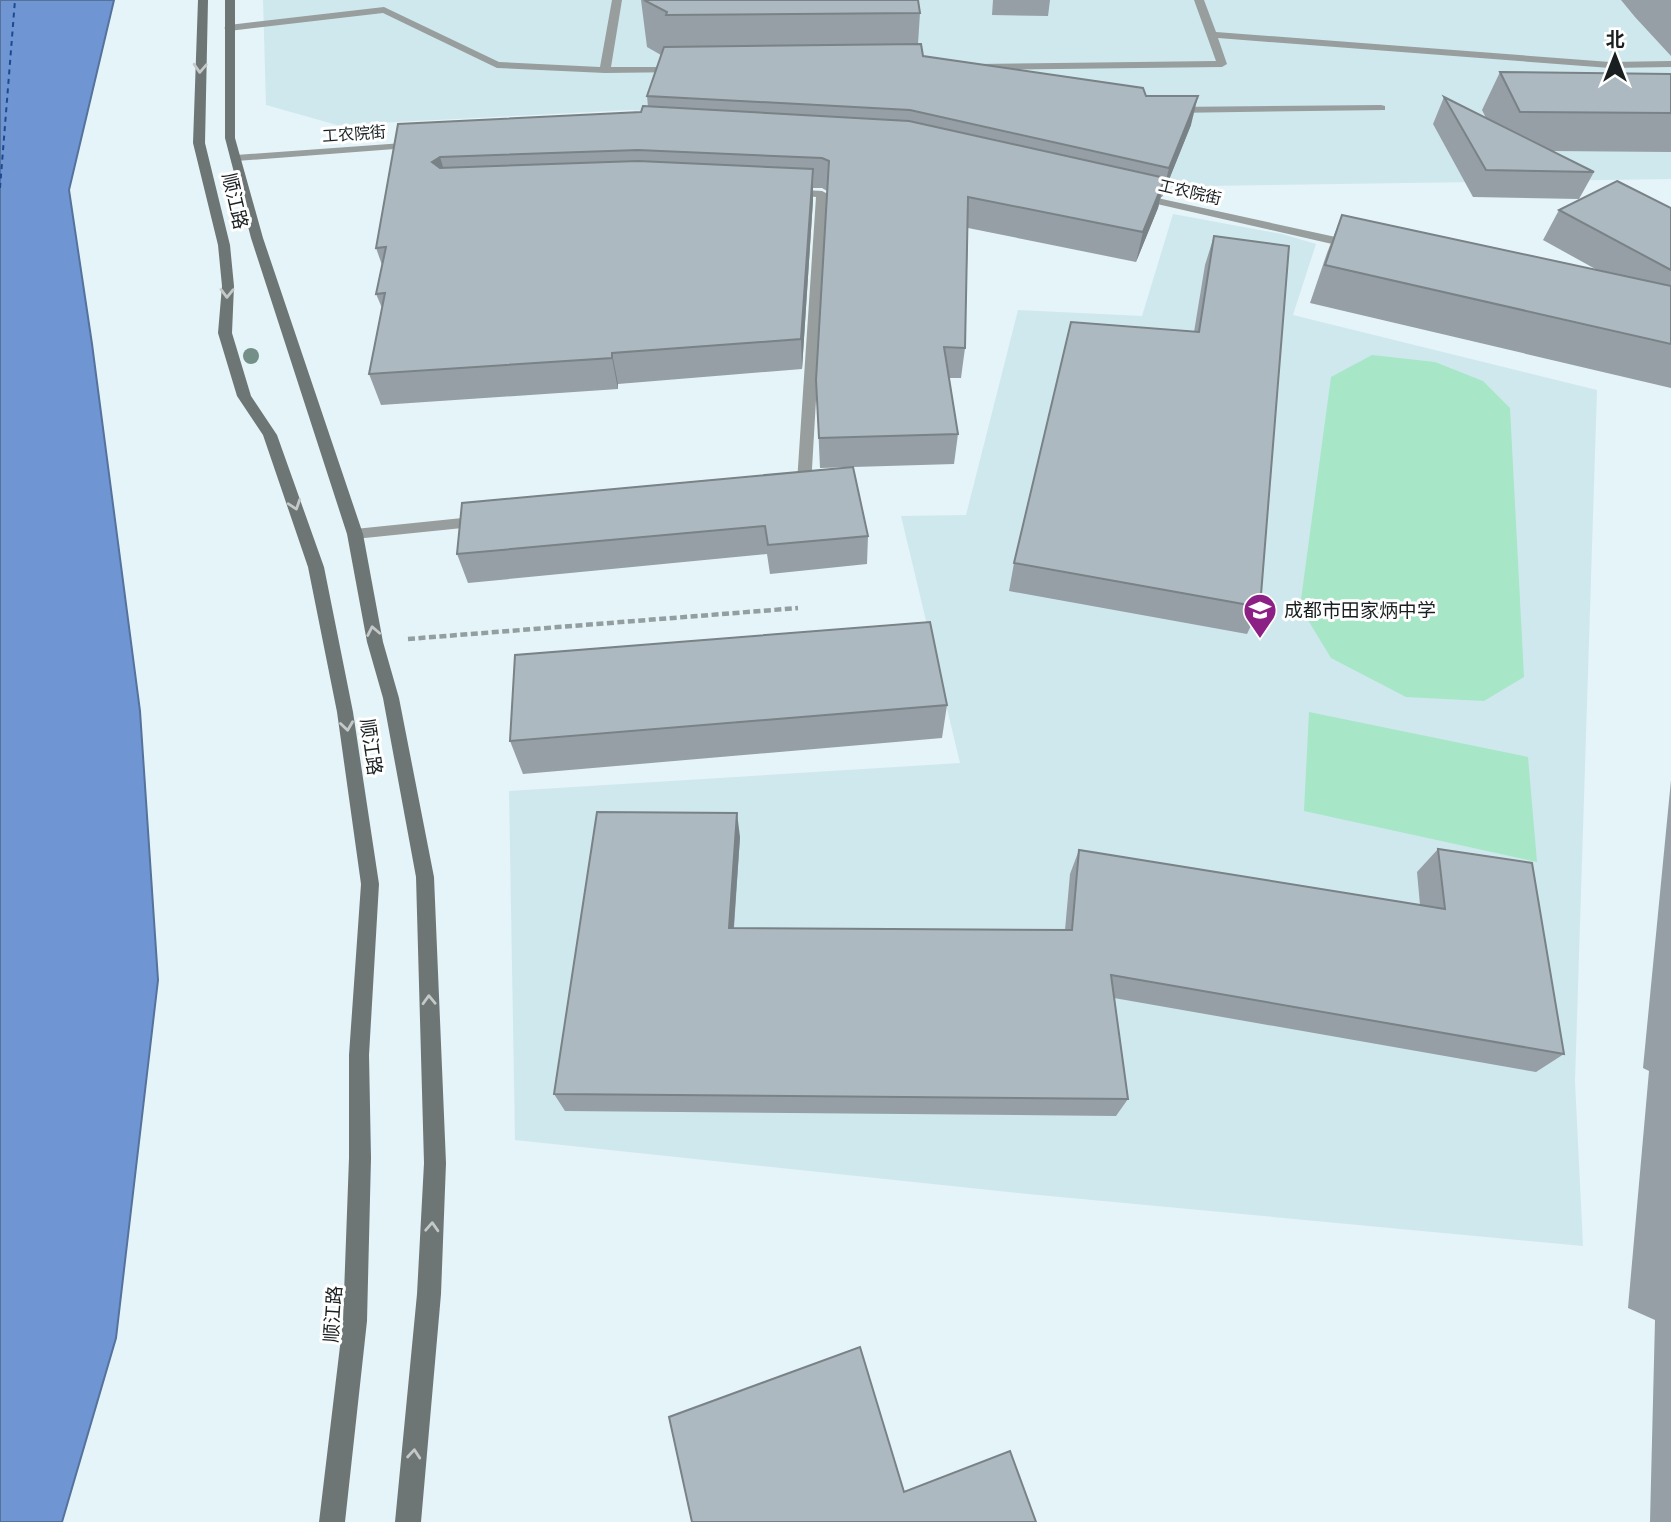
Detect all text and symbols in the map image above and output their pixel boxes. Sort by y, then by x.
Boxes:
north arrow [1580,21,1650,91]
text: 北 [1605,28,1625,51]
one-way arrow [192,63,207,74]
street label: 工农院街 [321,122,387,146]
street label: 顺江路 [217,171,253,231]
street label: 工农院街 [1157,176,1223,208]
one-way arrow [219,288,235,298]
one-way arrow [287,499,301,511]
school or university icon: 成都市田家炳中学 [1241,591,1279,640]
place label: 成都市田家炳中学 [1284,599,1436,622]
one-way arrow [367,625,382,637]
street label: 顺江路 [356,717,386,777]
one-way arrow [339,720,354,732]
one-way arrow [422,994,437,1005]
one-way arrow [424,1222,439,1233]
street label: 顺江路 [320,1285,346,1343]
one-way arrow [406,1448,421,1459]

